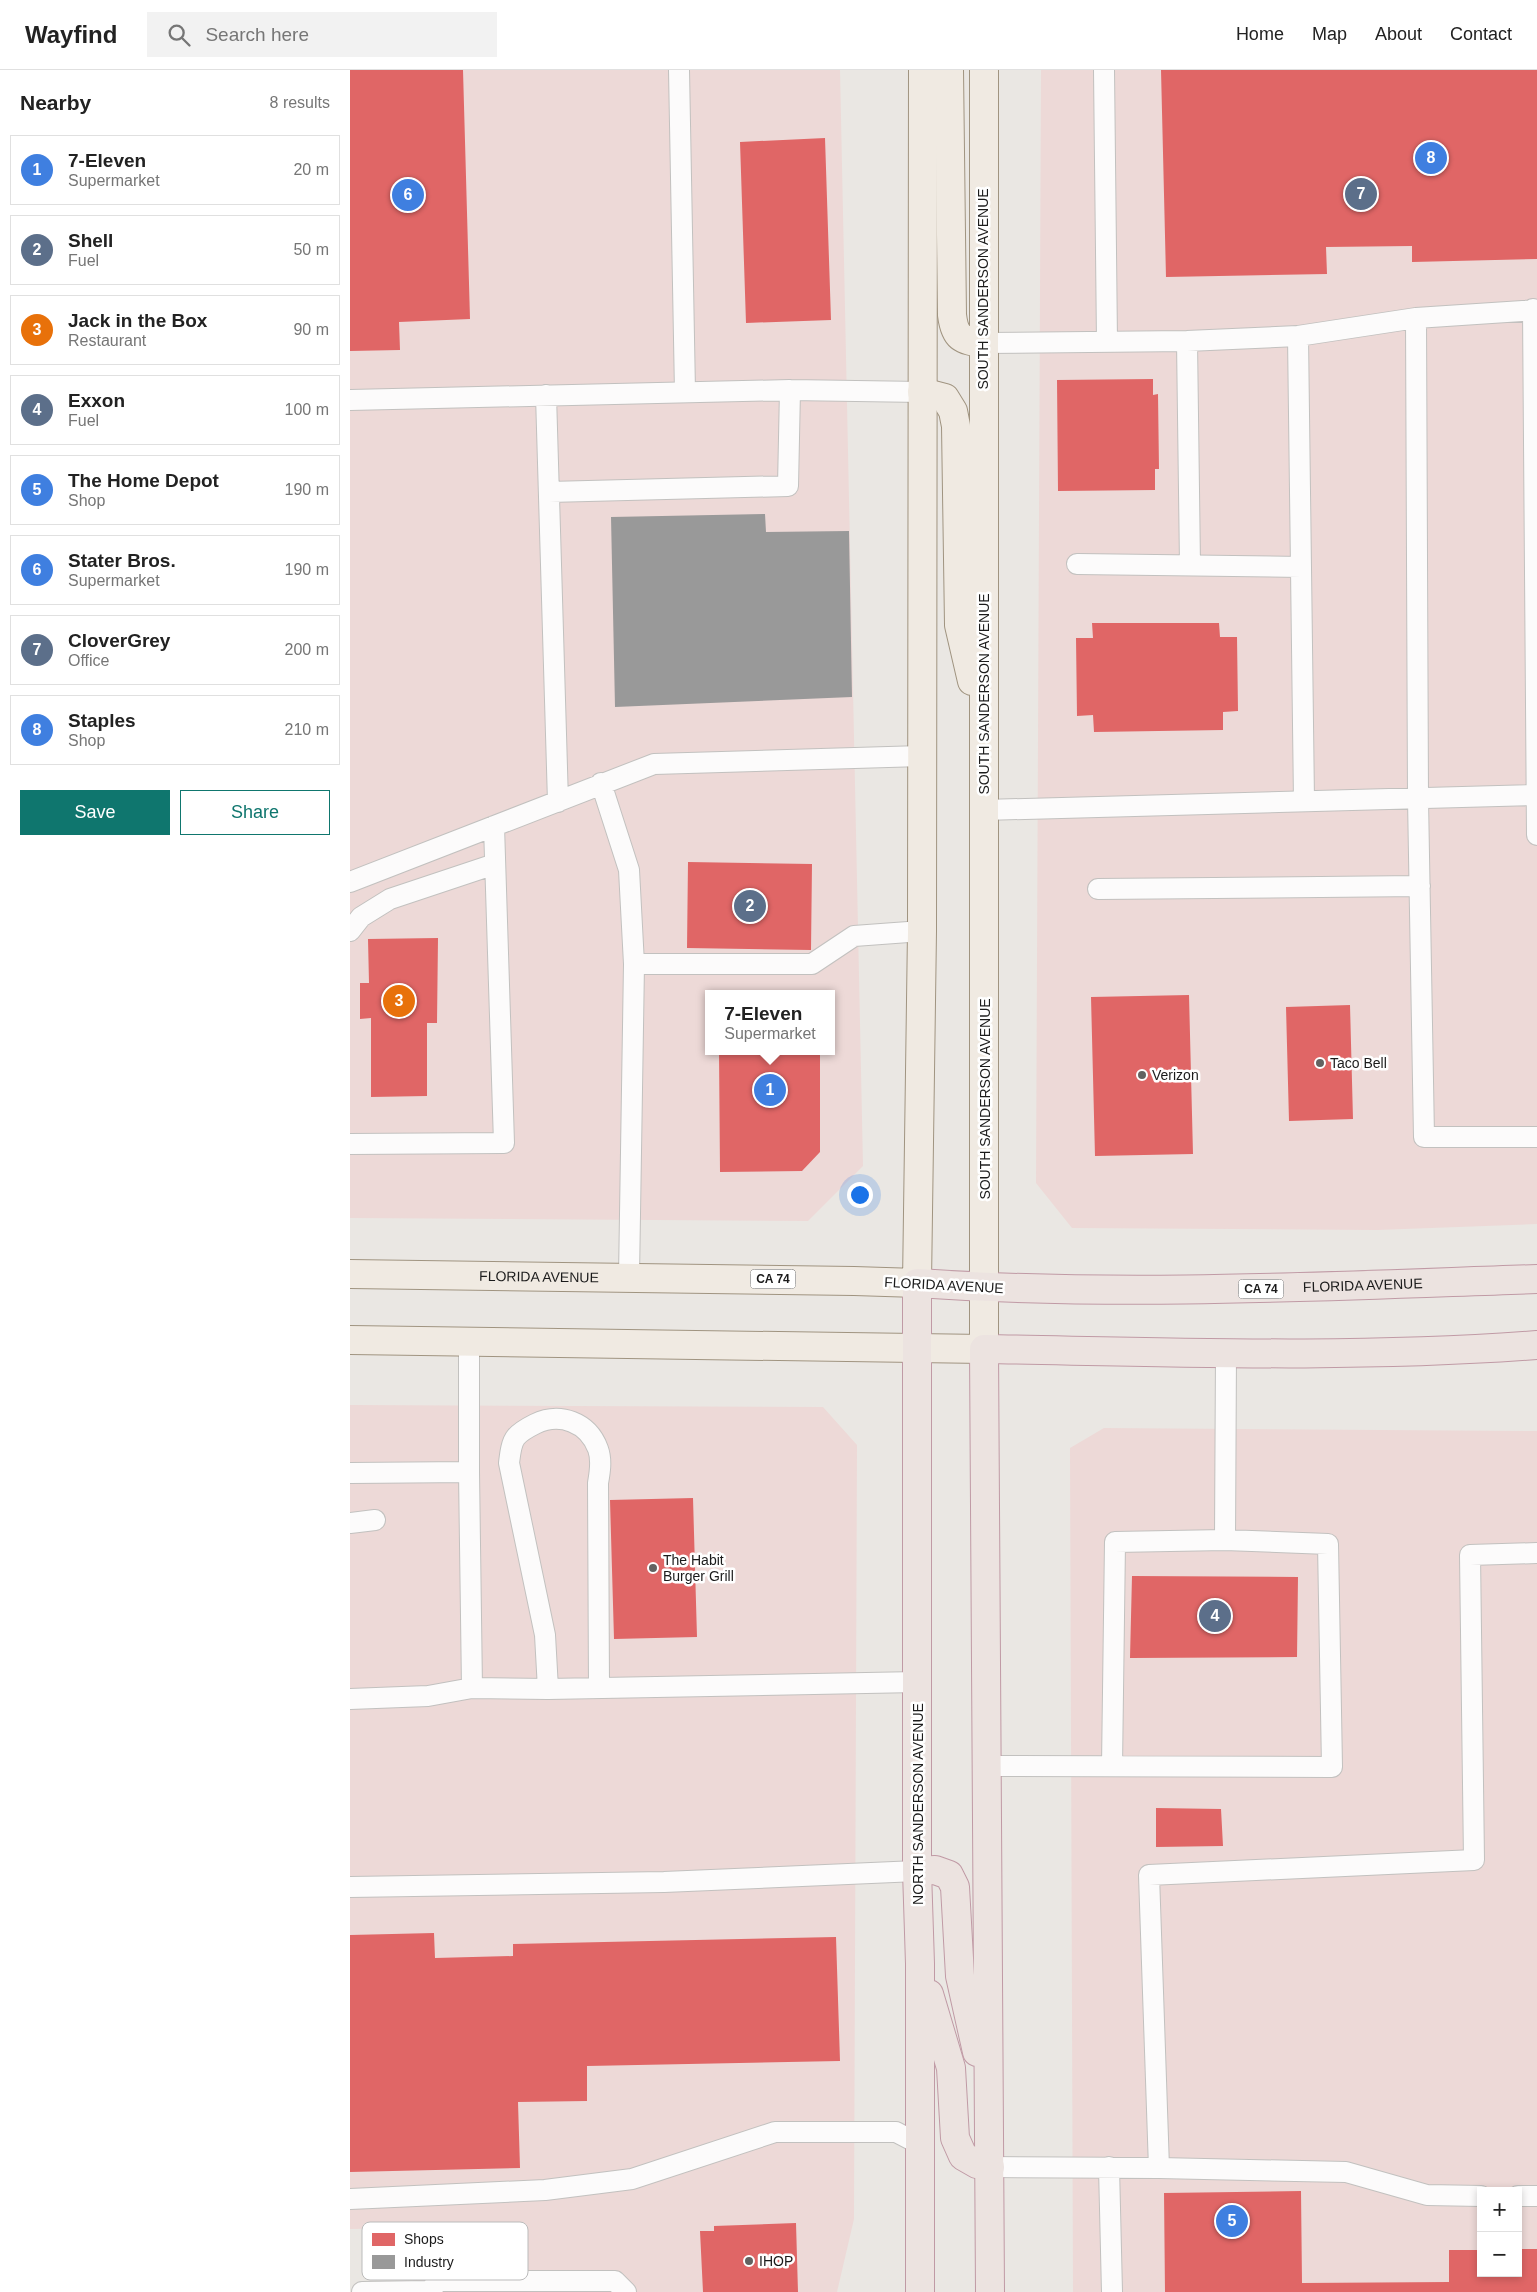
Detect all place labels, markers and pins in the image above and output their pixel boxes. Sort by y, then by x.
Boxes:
pin: 8 [1415,139,1447,177]
pin: 7 [1345,175,1377,213]
pin: 6 [392,176,424,214]
pin: 2 [734,887,766,925]
pin: 3 [383,982,415,1020]
place label: Taco Bell [1330,1055,1387,1071]
marker: Taco Bell [1314,1057,1326,1069]
place label: Verizon [1152,1067,1199,1083]
marker: Verizon [1136,1069,1148,1081]
pin: 1 [754,1071,786,1109]
place label: The Habit Burger Grill [663,1552,734,1584]
marker: The Habit Burger Grill [647,1562,659,1574]
pin: 4 [1199,1597,1231,1635]
pin: 5 [1216,2202,1248,2240]
place label: IHOP [759,2253,793,2269]
marker: IHOP [743,2255,755,2267]

